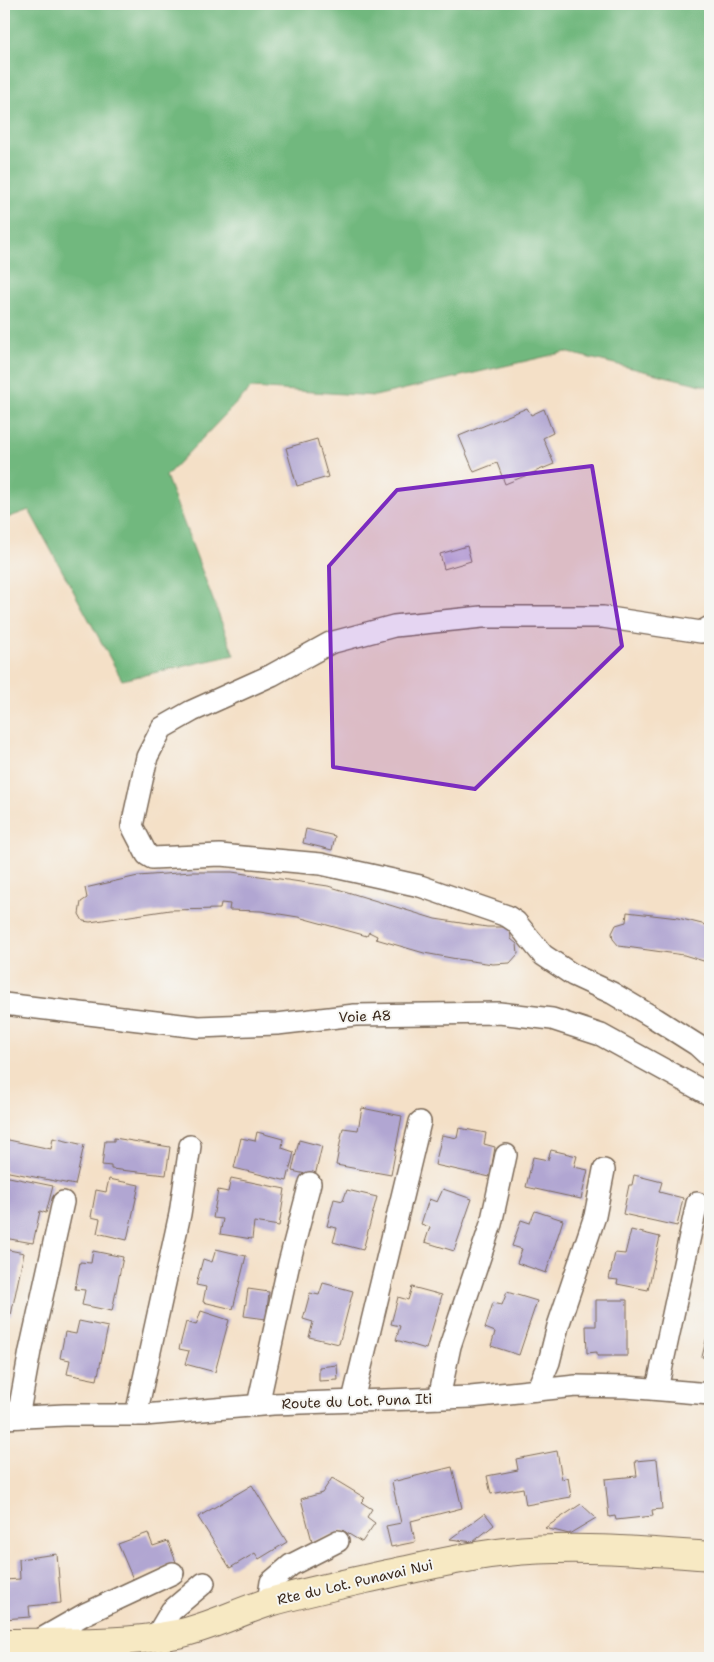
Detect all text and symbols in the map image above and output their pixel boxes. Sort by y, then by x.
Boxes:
street label: Voie A8 [338,1006,392,1026]
street label: Route du Lot. Puna Iti [281,1389,433,1413]
street label: Rte du Lot. Punavai Nui [275,1555,435,1609]

